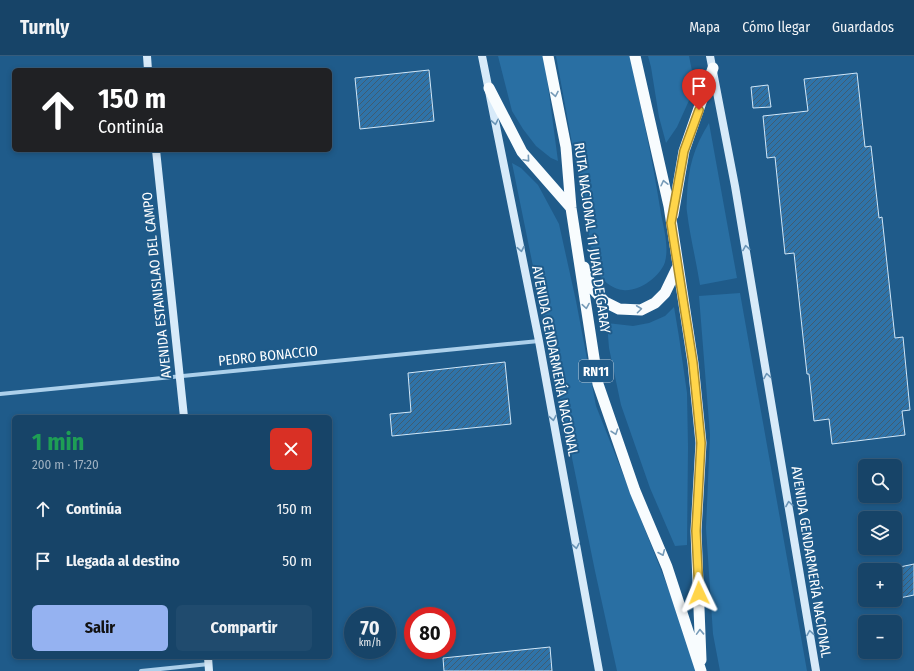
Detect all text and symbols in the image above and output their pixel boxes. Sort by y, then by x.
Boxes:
text: Turnly [20,16,69,39]
text: Mapa [689,19,720,36]
text: Cómo llegar [742,19,810,36]
text: Guardados [832,19,894,36]
pin [682,69,716,110]
icon: arrive [688,75,710,97]
text: 150 m [98,82,166,115]
icon: ahead [32,84,84,136]
one-way arrow [551,91,559,97]
text: Continúa [98,116,164,138]
one-way arrow [491,118,499,125]
street label: RUTA NACIONAL 11 JUAN DE GARAY [570,141,614,335]
one-way arrow [523,154,530,161]
one-way arrow [660,180,668,186]
street label: AVENIDA ESTANISLAO DEL CAMPO [139,191,175,379]
one-way arrow [742,245,751,251]
one-way arrow [516,246,524,252]
street label: AVENIDA GENDARMERÍA NACIONAL [528,264,583,458]
one-way arrow [581,303,590,309]
one-way arrow [635,304,642,313]
street label: PEDRO BONACCIO [217,342,319,370]
road number: RN11 [579,360,613,382]
one-way arrow [763,373,772,379]
one-way arrow [548,415,557,421]
text: 1 min [32,428,84,456]
button: close [270,428,312,470]
one-way arrow [610,428,618,435]
text: 200 m · 17:20 [32,457,99,472]
map controls [858,459,902,659]
button: search [858,459,902,503]
street label: AVENIDA GENDARMERÍA NACIONAL [787,465,836,659]
icon: ahead [32,498,54,520]
text: Continúa [66,500,122,518]
text: 150 m [276,500,312,518]
one-way arrow [785,501,793,507]
button: layers [858,511,902,555]
one-way arrow [572,543,580,549]
icon: arrive [32,550,54,572]
one-way arrow [657,550,665,557]
text: Llegada al destino [66,552,180,570]
text: 50 m [282,552,312,570]
button: + [858,563,902,607]
position arrow [678,572,720,614]
button: Salir [32,605,168,651]
button: Compartir [176,605,312,651]
speed limit sign: 80 [404,607,456,659]
button: − [858,615,902,659]
text: 70 [360,616,380,640]
one-way arrow [696,629,704,635]
one-way arrow [806,629,815,636]
text: km/h [359,637,381,649]

